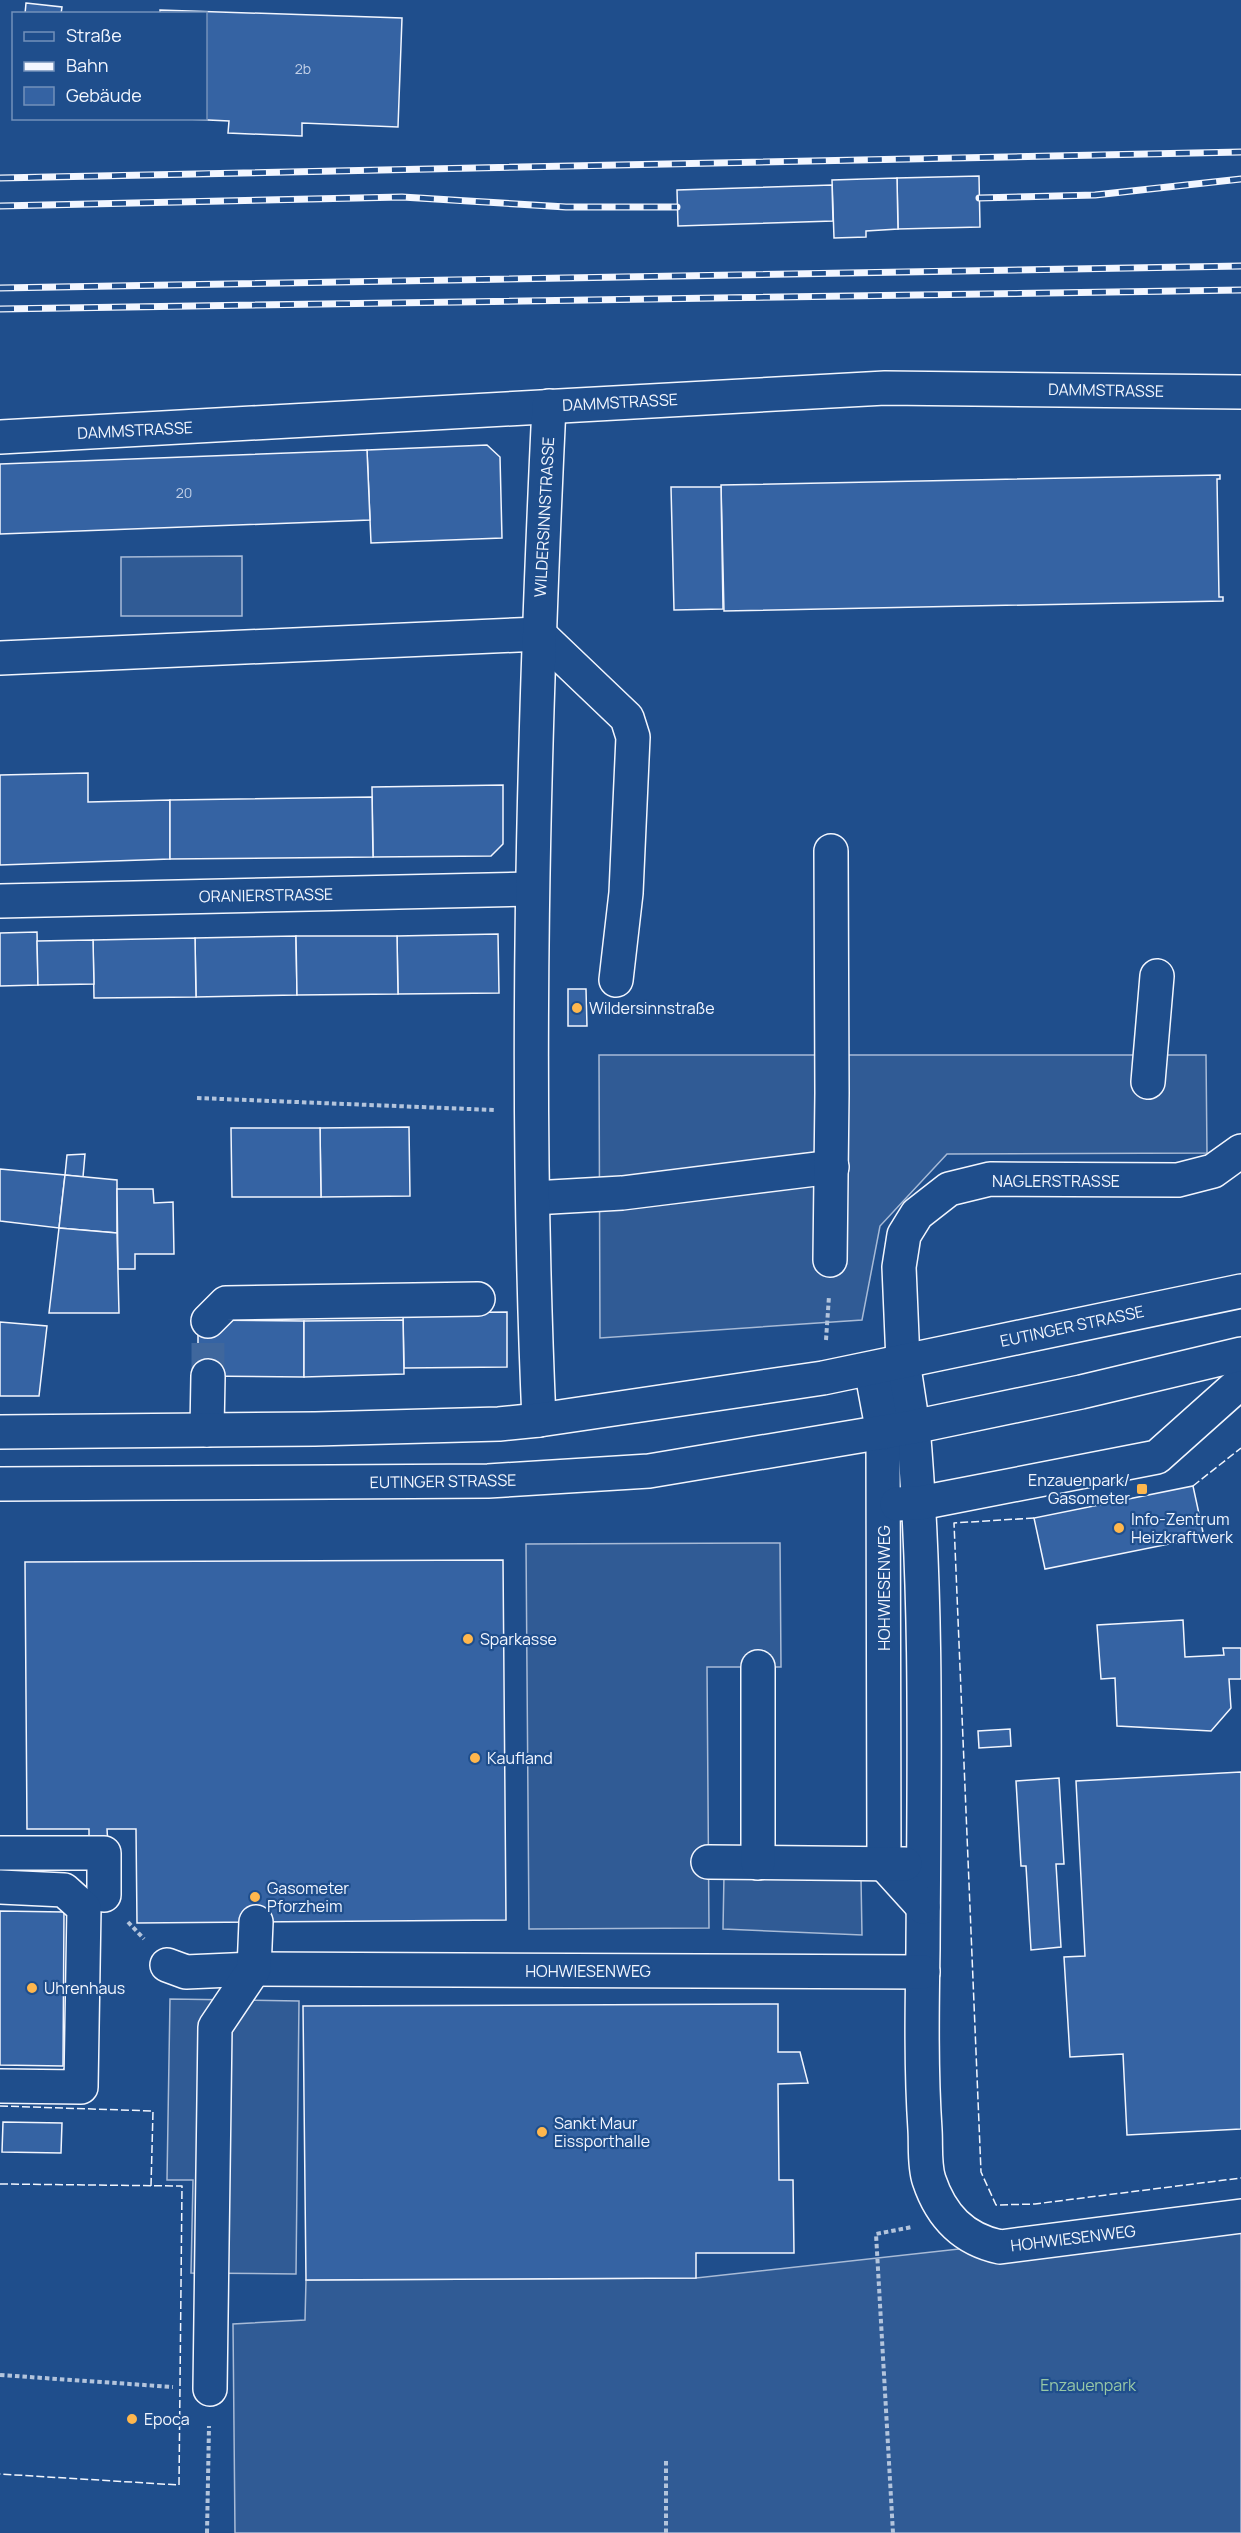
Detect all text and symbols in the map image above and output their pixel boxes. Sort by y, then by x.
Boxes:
legend [12,12,207,120]
text: Straße [66,23,122,47]
text: Bahn [66,53,108,77]
house number: 2b [295,59,311,78]
text: Gebäude [66,83,142,107]
street label: DAMMSTRASSE [1048,378,1164,402]
street label: DAMMSTRASSE [562,388,678,416]
street label: DAMMSTRASSE [77,416,193,444]
street label: WILDERSINNSTRASSE [529,436,559,598]
house number: 20 [176,483,192,502]
street label: ORANIERSTRASSE [199,883,333,907]
place label: Wildersinnstraße [589,997,715,1019]
marker: Wildersinnstraße [570,1001,584,1015]
street label: NAGLERSTRASSE [992,1170,1120,1192]
street label: EUTINGER STRASSE [998,1300,1146,1352]
street label: EUTINGER STRASSE [369,1469,517,1493]
place label: Enzauenpark/ Gasometer [1028,1469,1130,1509]
marker: Enzauenpark/ Gasometer [1135,1482,1149,1496]
place label: Info-Zentrum Heizkraftwerk [1131,1508,1234,1548]
marker: Info-Zentrum Heizkraftwerk [1112,1521,1126,1535]
street label: HOHWIESENWEG [873,1525,895,1651]
place label: Sparkasse [480,1628,557,1650]
marker: Sparkasse [461,1632,475,1646]
place label: Kaufland [487,1747,553,1769]
marker: Kaufland [468,1751,482,1765]
place label: Gasometer Pforzheim [267,1877,349,1917]
marker: Gasometer Pforzheim [248,1890,262,1904]
street label: HOHWIESENWEG [525,1960,651,1982]
place label: Uhrenhaus [44,1977,125,1999]
marker: Uhrenhaus [25,1981,39,1995]
place label: Sankt Maur Eissporthalle [554,2112,650,2152]
marker: Sankt Maur Eissporthalle [535,2125,549,2139]
street label: HOHWIESENWEG [1009,2219,1137,2257]
park label: Enzauenpark [1040,2374,1137,2396]
place label: Epoca [144,2408,190,2430]
marker: Epoca [125,2412,139,2426]

